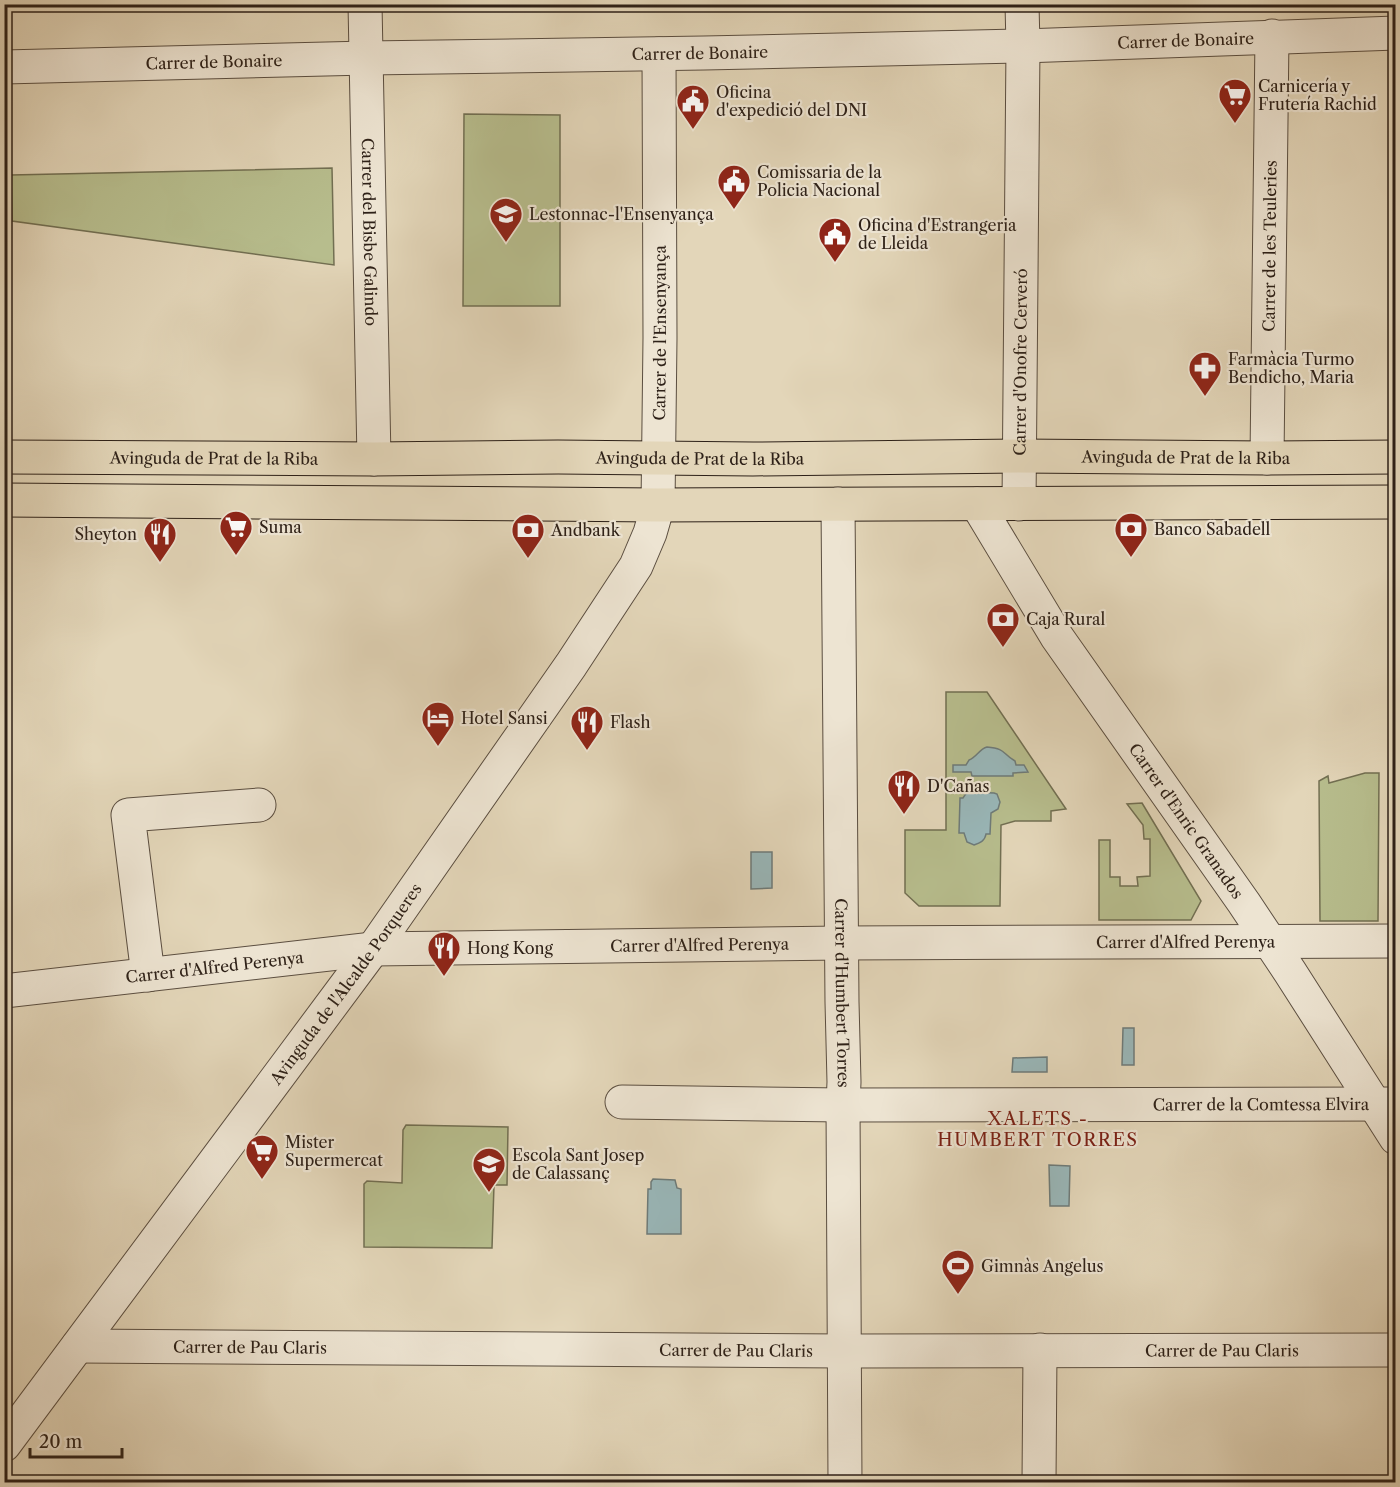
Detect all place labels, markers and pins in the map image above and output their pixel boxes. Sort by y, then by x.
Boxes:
place label: Carnicería y Frutería Rachid [1258,76,1377,114]
supermarket icon: Carnicería y Frutería Rachid [1217,77,1253,124]
place label: Oficina d'expedició del DNI [716,82,867,120]
public building icon: Oficina d'expedició del DNI [675,83,711,130]
place label: Comissaria de la Policia Nacional [757,162,882,200]
public building icon: Comissaria de la Policia Nacional [716,163,752,210]
school or university icon: Lestonnac-l'Ensenyança [488,196,524,243]
place label: Lestonnac-l'Ensenyança [529,204,714,224]
place label: Oficina d'Estrangeria de Lleida [858,215,1017,253]
public building icon: Oficina d'Estrangeria de Lleida [817,216,853,263]
place label: Farmàcia Turmo Bendicho, Maria [1228,349,1355,387]
pharmacy icon: Farmàcia Turmo Bendicho, Maria [1187,350,1223,397]
supermarket icon: Suma [218,509,254,556]
bank icon: Banco Sabadell [1113,511,1149,558]
bank icon: Andbank [510,512,546,559]
restaurant icon: Sheyton [142,516,178,563]
place label: Suma [259,517,302,537]
place label: Banco Sabadell [1154,519,1271,539]
place label: Andbank [550,520,621,540]
place label: Sheyton [74,524,137,544]
bank icon: Caja Rural [985,601,1021,648]
place label: Caja Rural [1026,609,1105,629]
hotel icon: Hotel Sansi [420,700,456,747]
restaurant icon: Flash [569,704,605,751]
place label: Hotel Sansi [461,708,548,728]
place label: Flash [610,712,651,732]
restaurant icon: D'Cañas [886,768,922,815]
place label: D'Cañas [927,776,989,796]
restaurant icon: Hong Kong [426,930,462,977]
place label: Hong Kong [467,938,554,958]
place label: Mister Supermercat [285,1132,383,1170]
supermarket icon: Mister Supermercat [244,1133,280,1180]
place label: Escola Sant Josep de Calassanç [512,1145,645,1183]
school or university icon: Escola Sant Josep de Calassanç [471,1146,507,1193]
sports icon: Gimnàs Angelus [940,1248,976,1295]
place label: Gimnàs Angelus [981,1256,1104,1276]

